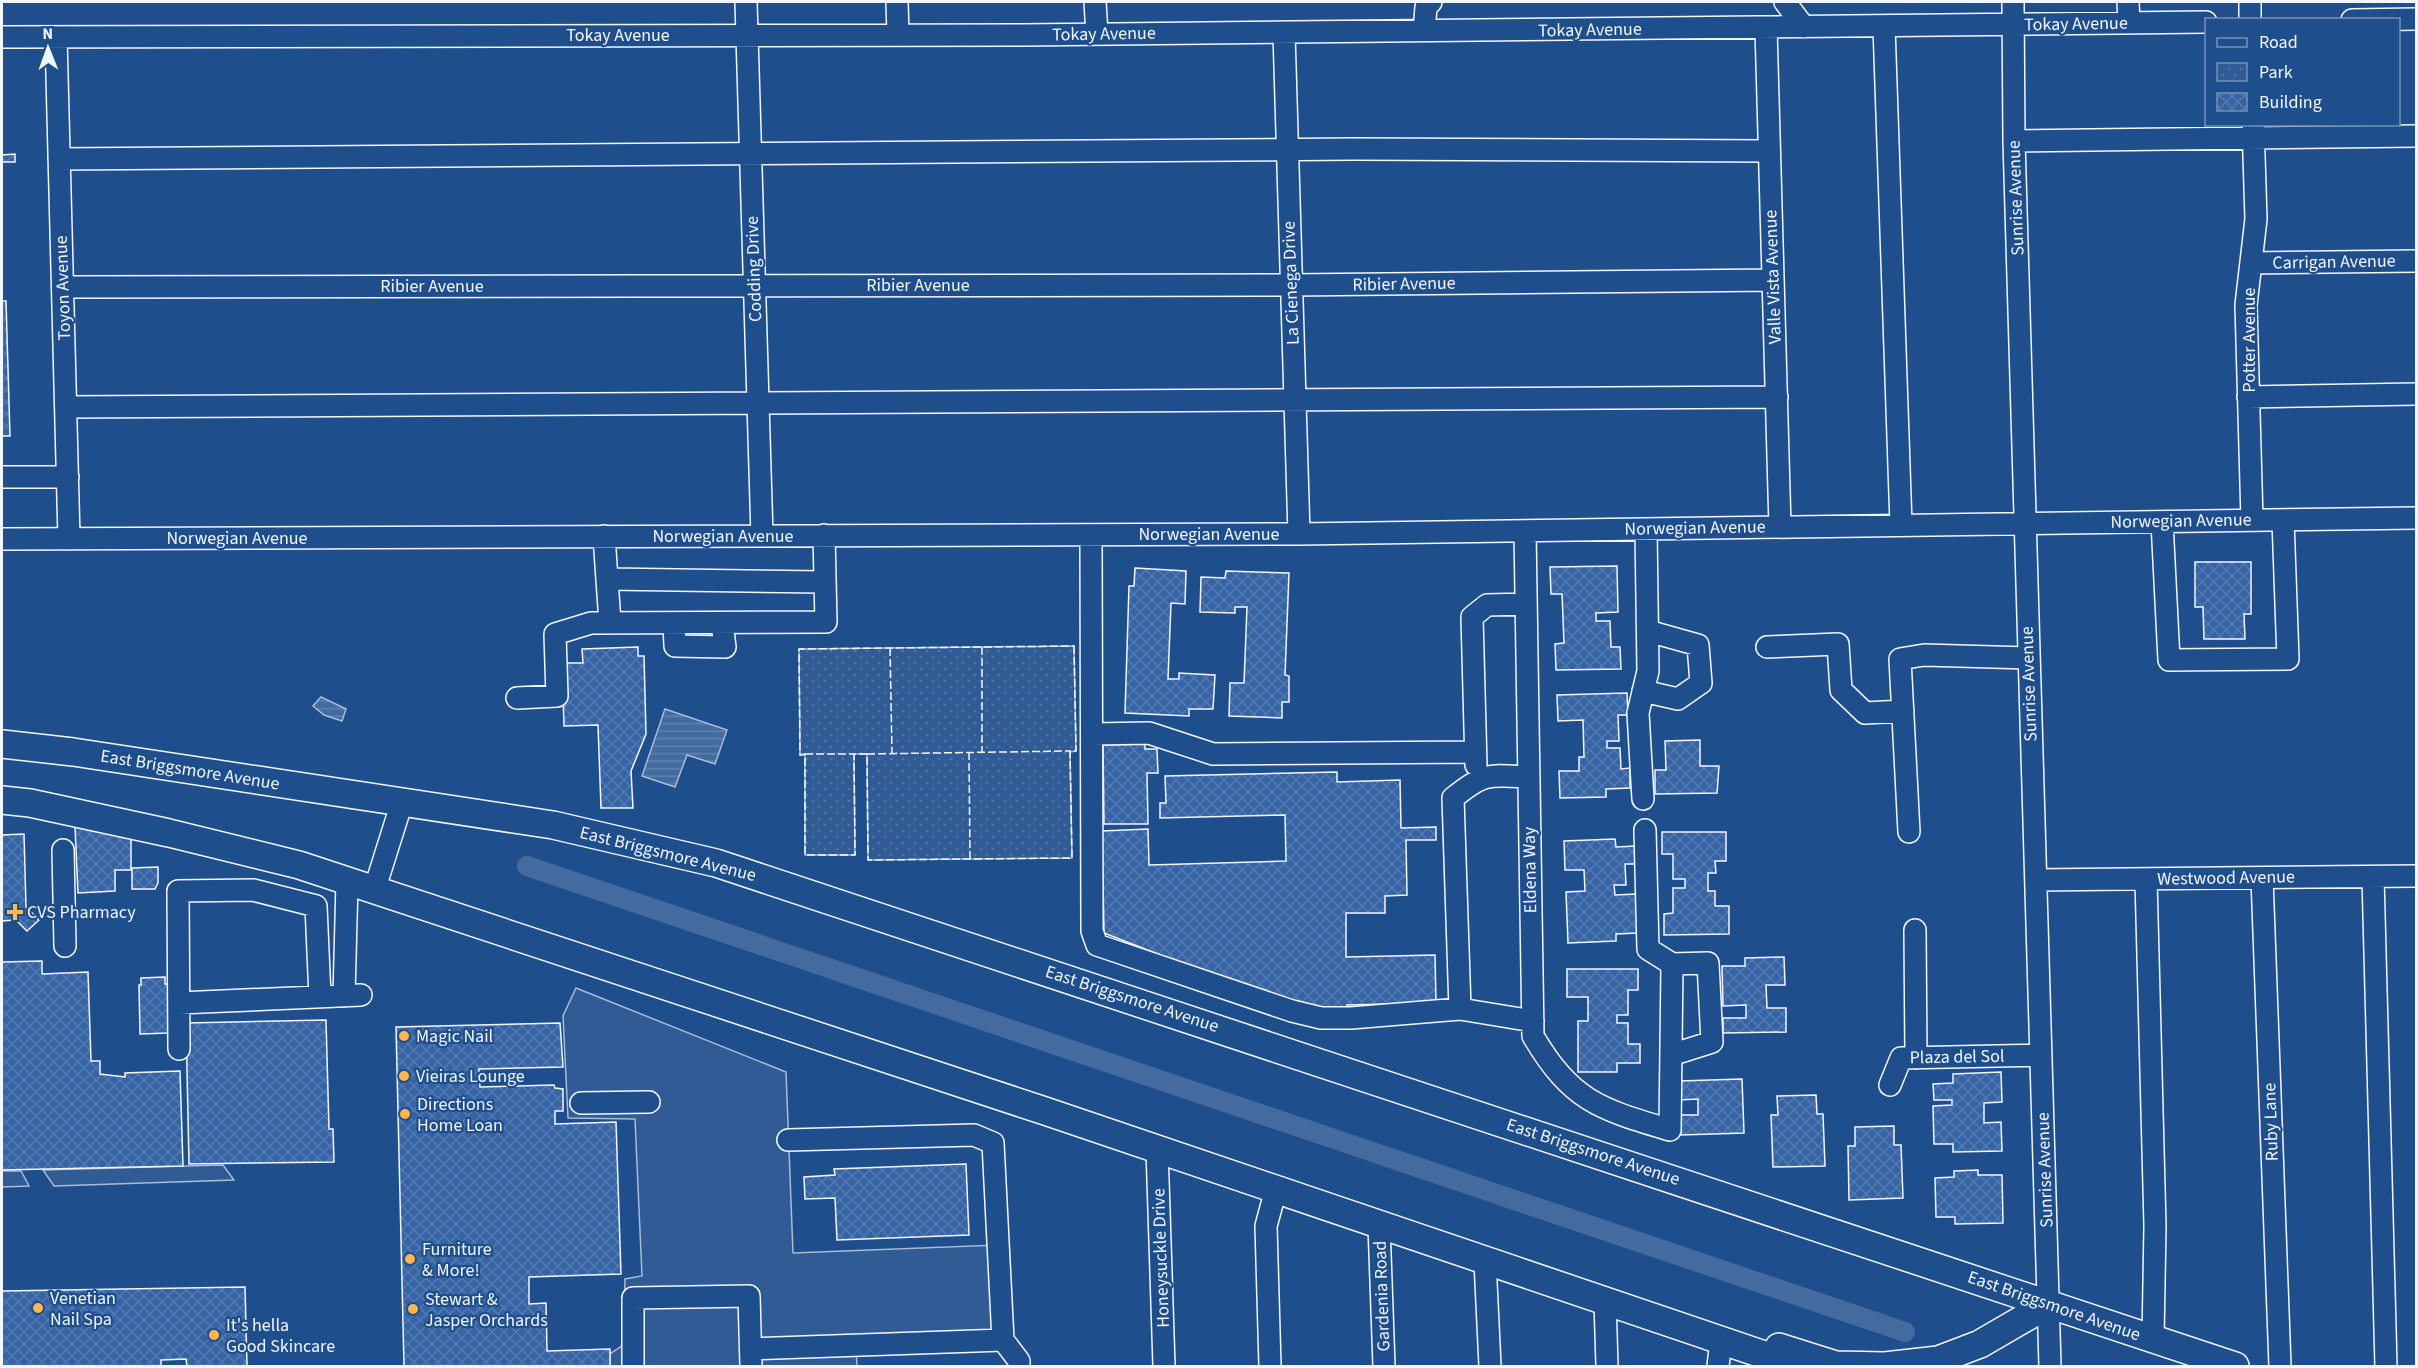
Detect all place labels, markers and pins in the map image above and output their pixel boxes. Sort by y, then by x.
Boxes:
place label: CVS Pharmacy [27,900,136,925]
marker: CVS Pharmacy [8,905,22,919]
place label: Magic Nail [416,1024,493,1049]
marker: Magic Nail [397,1029,411,1043]
place label: Vieiras Lounge [416,1064,525,1089]
marker: Vieiras Lounge [397,1069,411,1083]
place label: Directions Home Loan [417,1092,503,1138]
marker: Directions Home Loan [398,1107,412,1121]
place label: Furniture & More! [422,1237,492,1283]
marker: Furniture & More! [403,1252,417,1266]
place label: Venetian Nail Spa [50,1286,116,1332]
place label: Stewart & Jasper Orchards [425,1287,548,1333]
marker: Venetian Nail Spa [31,1301,45,1315]
marker: Stewart & Jasper Orchards [406,1302,420,1316]
place label: It's hella Good Skincare [226,1313,335,1359]
marker: It's hella Good Skincare [207,1328,221,1342]

